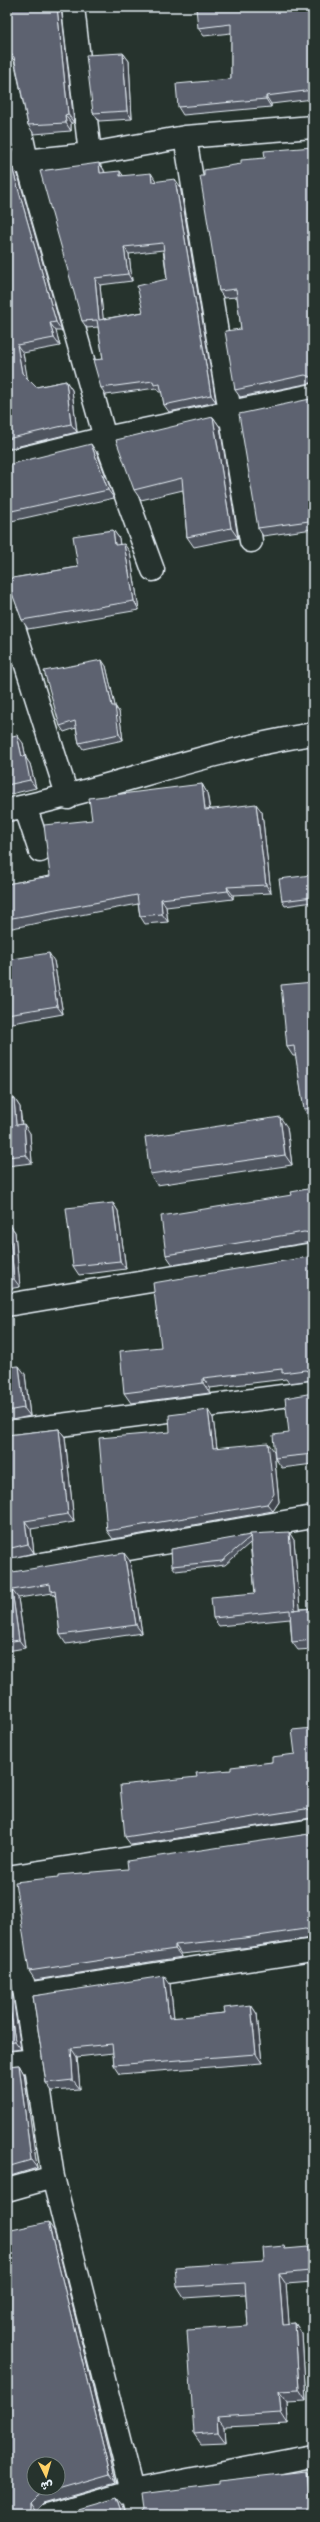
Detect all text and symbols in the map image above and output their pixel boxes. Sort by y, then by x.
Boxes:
north arrow [26,2456,66,2496]
text: ش [40,2477,53,2490]

